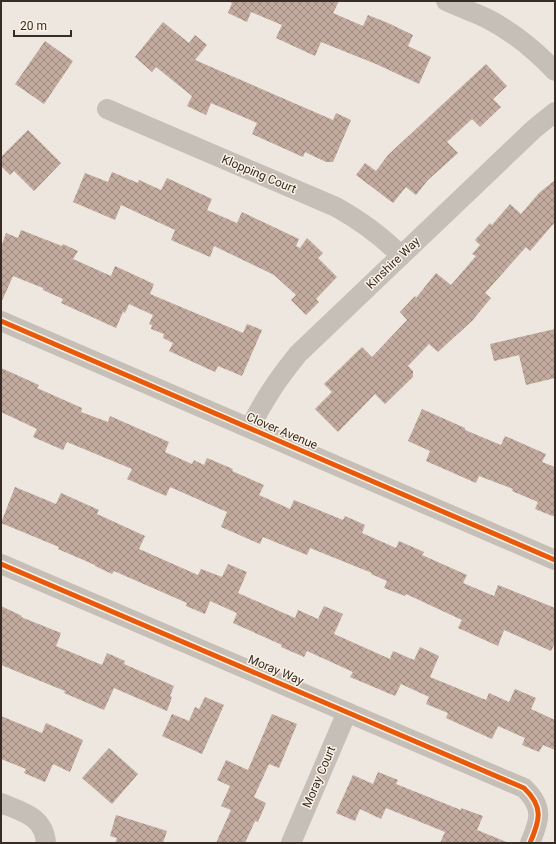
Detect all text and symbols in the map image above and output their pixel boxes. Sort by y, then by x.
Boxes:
scale bar [14,12,71,38]
text: 20 m [20,19,47,33]
street label: Klopping Court [220,152,298,196]
street label: Kinshire Way [363,234,423,292]
street label: Clover Avenue [244,410,320,452]
street label: Moray Way [246,652,306,688]
street label: Moray Court [300,744,338,810]

